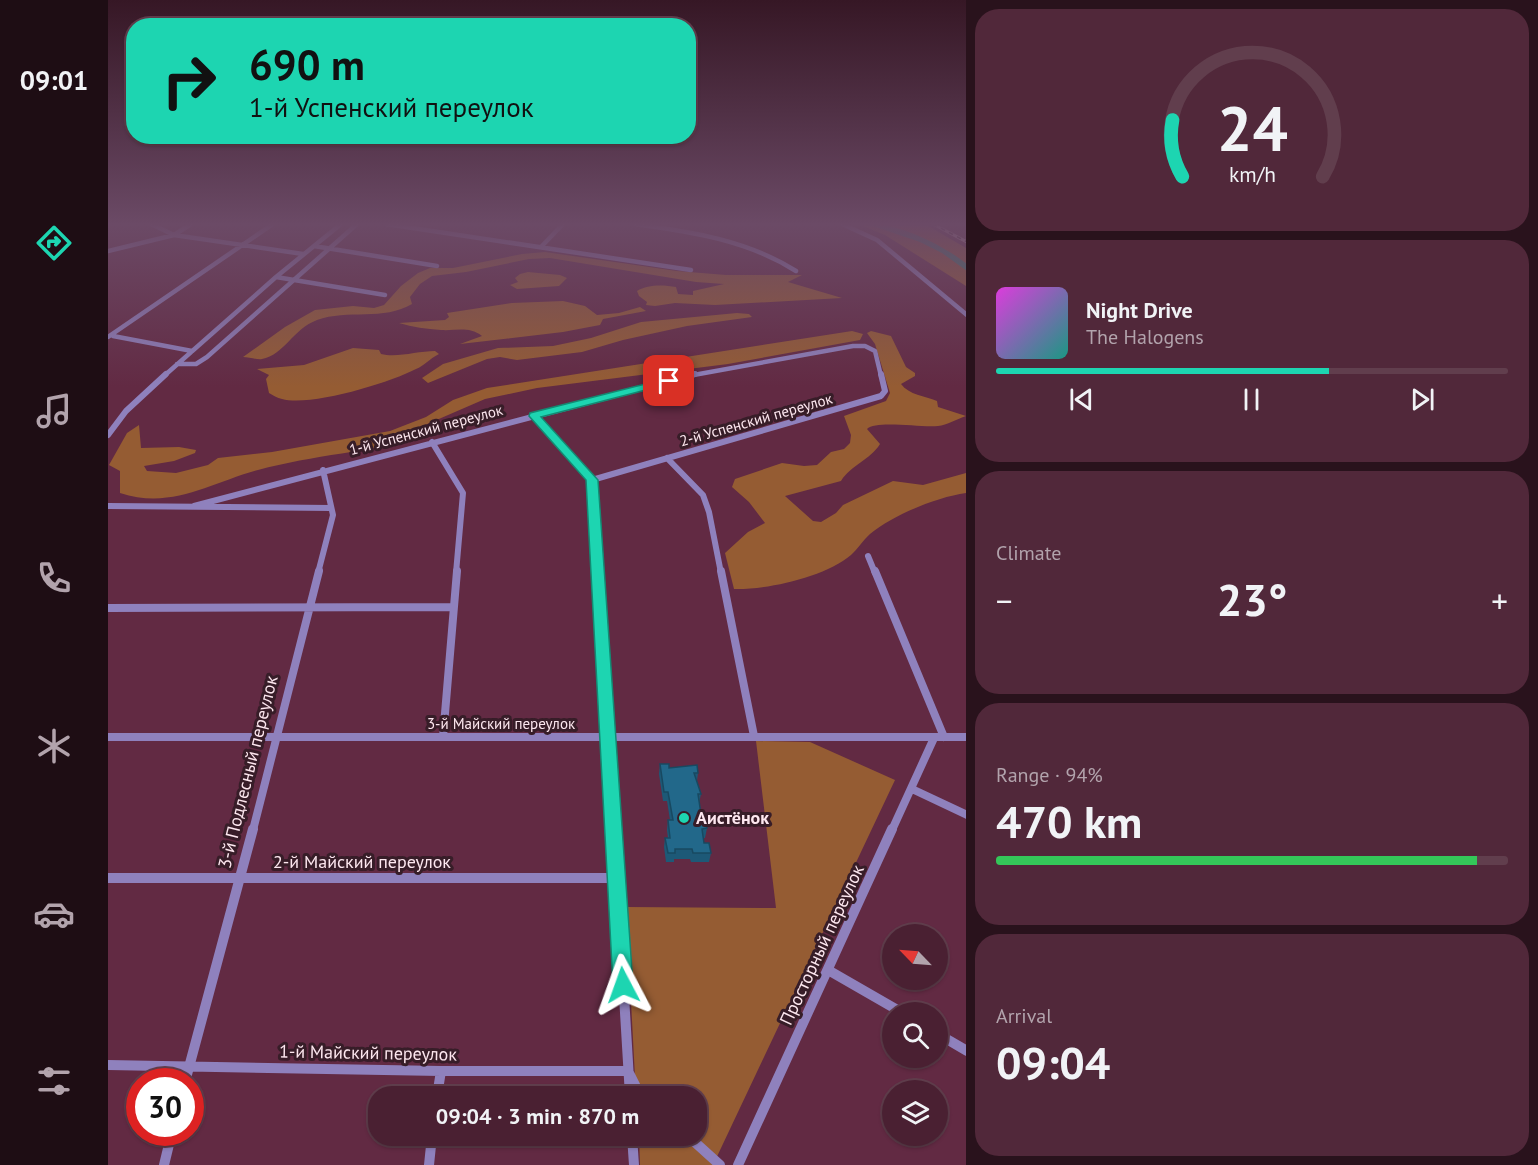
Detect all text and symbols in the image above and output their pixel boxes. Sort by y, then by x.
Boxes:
text: 690 m [249,37,365,92]
icon: right [150,42,228,120]
text: 09:01 [20,63,88,97]
text: 24 [1217,87,1287,168]
text: 1-й Успенский переулок [249,90,534,124]
text: km/h [1228,160,1275,188]
icon: directions [33,222,75,264]
text: Night Drive [1086,296,1193,324]
text: The Halogens [1086,324,1204,350]
pin [643,355,694,406]
icon: arrive [652,364,685,397]
icon: previous [1065,383,1098,416]
icon: pause [1235,383,1268,416]
icon: next [1406,383,1439,416]
street label: 2-й Успенский переулок [677,388,835,450]
icon: music [33,390,75,432]
street label: 1-й Успенский переулок [347,400,505,459]
text: Climate [996,540,1062,566]
icon: phone [33,557,75,599]
text: 23° [1217,570,1287,628]
text: − [996,579,1013,622]
text: + [1491,579,1508,622]
street label: 3-й Подлесный переулок [212,673,283,871]
street label: 3-й Майский переулок [427,714,576,733]
icon: climate [33,725,75,767]
text: Range · 94% [996,762,1103,788]
text: 470 km [996,792,1142,850]
place label: Аистёнок [696,806,769,829]
marker: Аистёнок [677,811,691,825]
street label: 2-й Майский переулок [273,850,451,873]
street label: Просторный переулок [774,861,869,1029]
icon: car [33,893,75,935]
north arrow [882,924,948,990]
map controls [882,924,948,1146]
position arrow [591,953,655,1017]
button: search [882,1002,948,1068]
text: Arrival [996,1003,1052,1029]
text: 09:04 [996,1033,1110,1091]
street label: 1-й Майский переулок [279,1039,458,1066]
icon: filters [33,1060,75,1102]
speed limit sign: 30 [126,1068,204,1146]
button: layers [882,1080,948,1146]
text: 09:04 · 3 min · 870 m [436,1102,639,1130]

